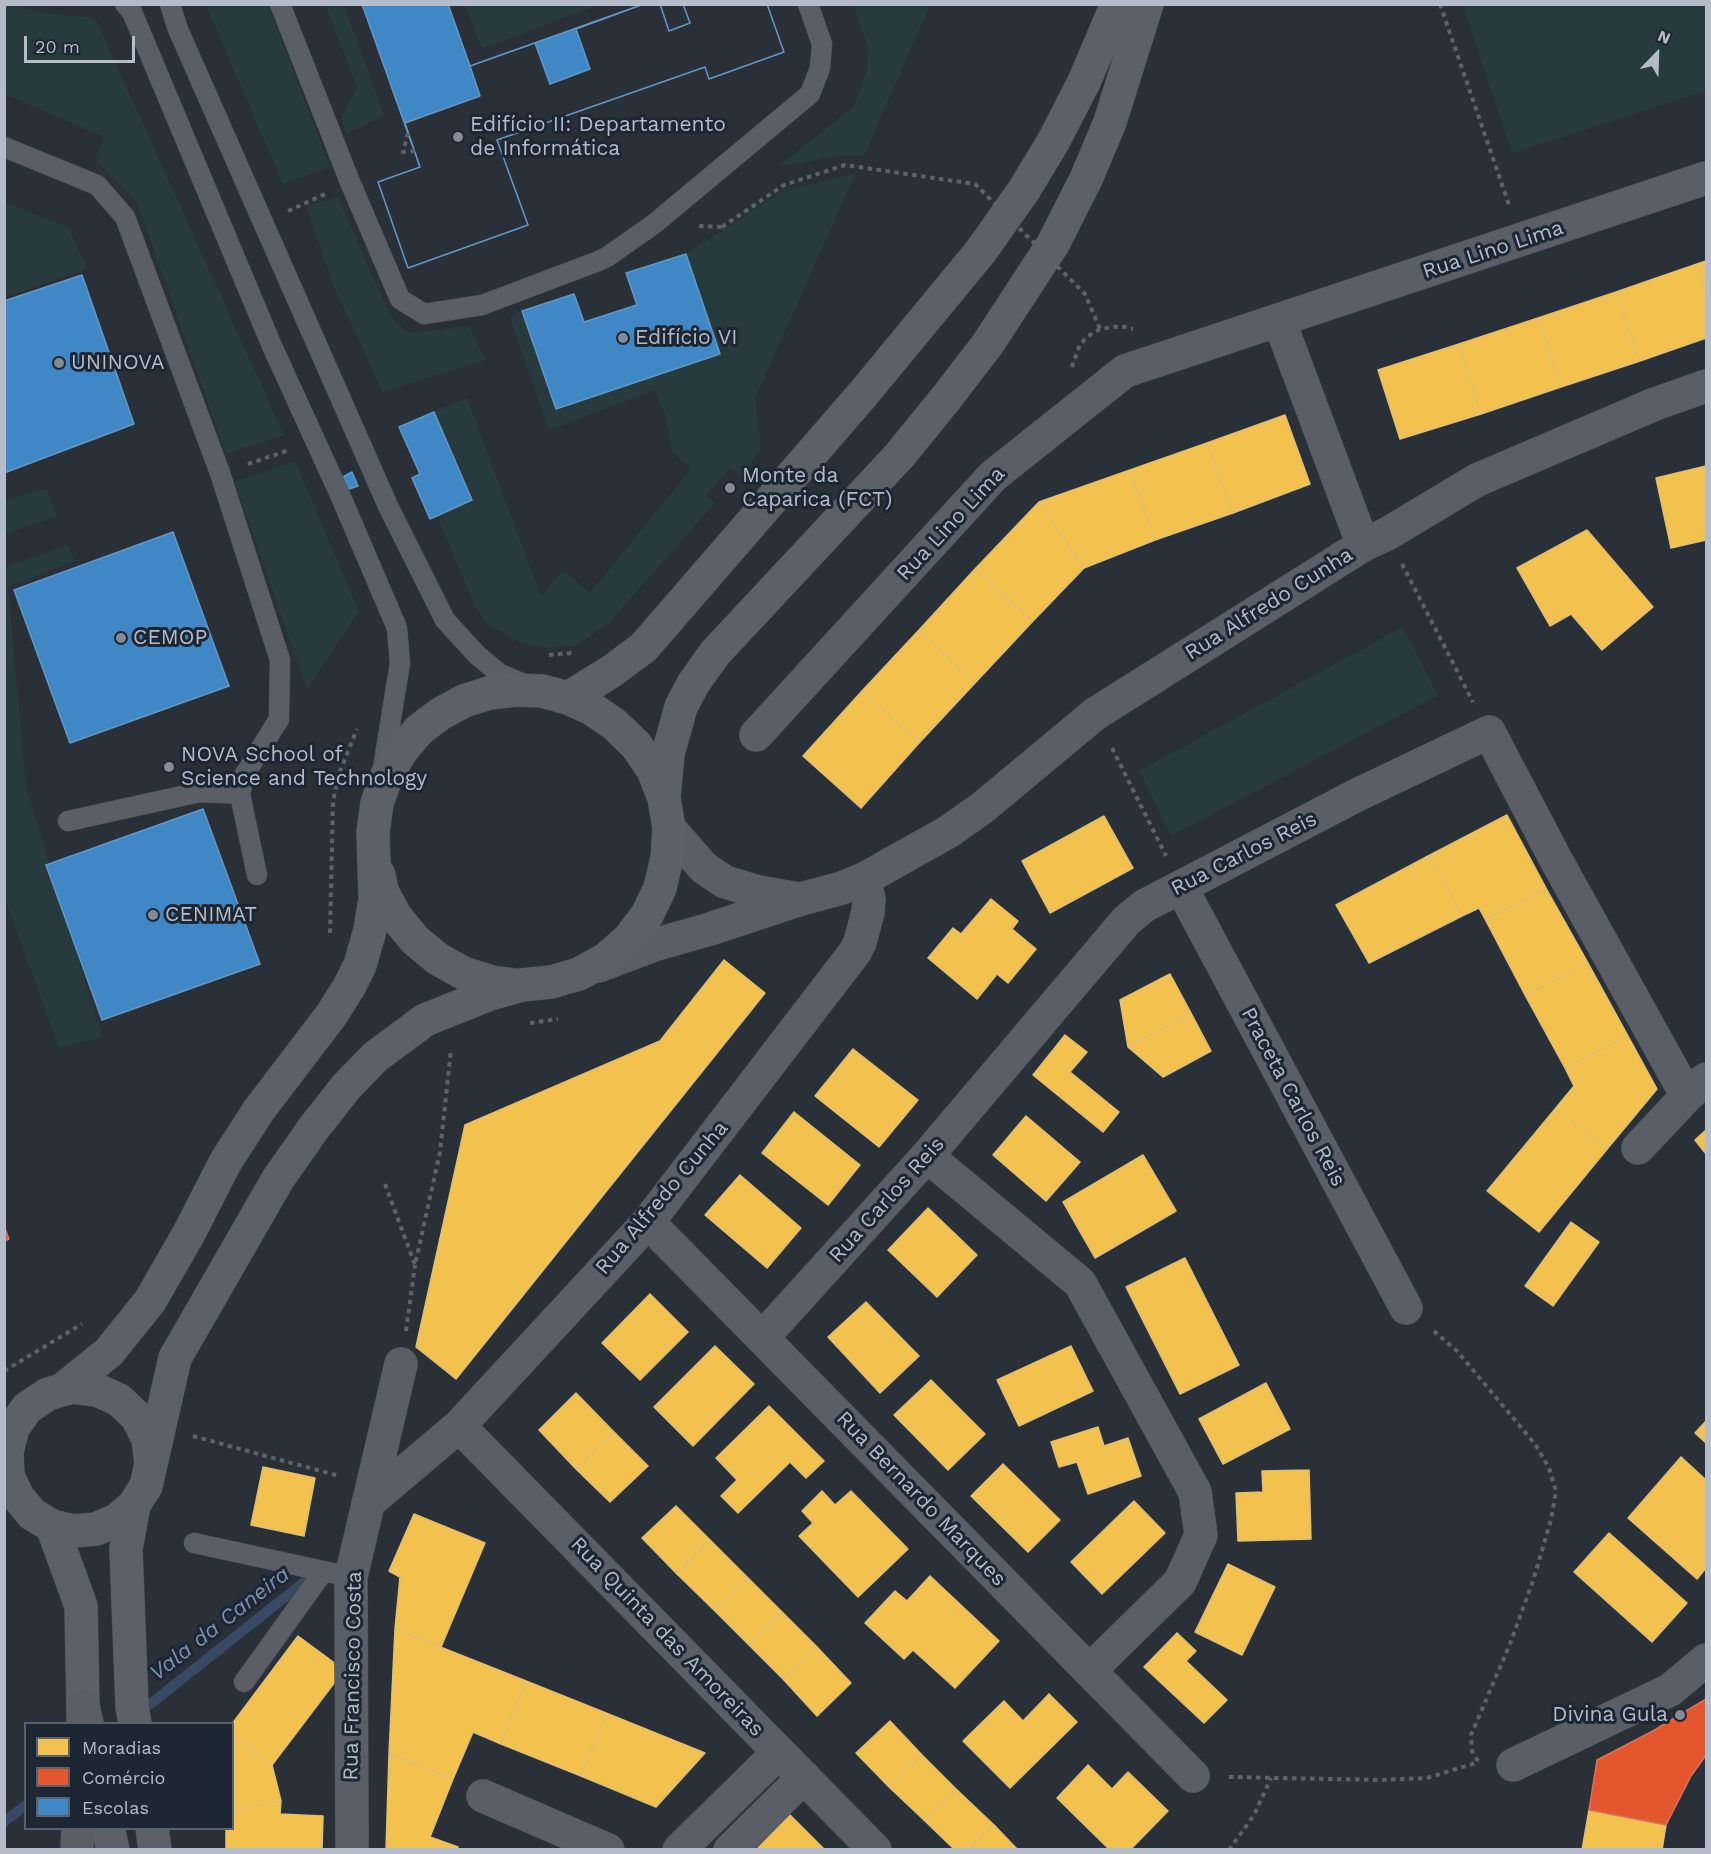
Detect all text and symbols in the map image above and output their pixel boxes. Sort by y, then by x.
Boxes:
scale bar [27,24,138,62]
north arrow [1627,24,1687,84]
text: N [1655,26,1673,48]
text: 20 m [35,36,80,57]
place label: Edifício II: Departamento de Informática [470,112,726,162]
marker: Edifício II: Departamento de Informática [451,130,465,144]
street label: Rua Lino Lima [1419,215,1567,285]
place label: Edifício VI [635,325,738,351]
marker: Edifício VI [616,331,630,345]
place label: UNINOVA [71,350,164,376]
marker: UNINOVA [52,356,66,370]
street label: Rua Lino Lima [892,462,1010,586]
place label: Monte da Caparica (FCT) [742,463,892,513]
marker: Monte da Caparica (FCT) [723,481,737,495]
street label: Rua Alfredo Cunha [1181,542,1357,666]
place label: CEMOP [133,625,207,651]
marker: CEMOP [114,631,128,645]
place label: NOVA School of Science and Technology [181,742,427,792]
marker: NOVA School of Science and Technology [162,760,176,774]
street label: Rua Carlos Reis [1167,806,1321,902]
place label: CENIMAT [165,902,257,928]
marker: CENIMAT [146,908,160,922]
street label: Praceta Carlos Reis [1235,1003,1351,1191]
street label: Rua Alfredo Cunha [590,1116,734,1280]
street label: Rua Carlos Reis [824,1132,950,1268]
street label: Rua Bernardo Marques [831,1406,1011,1592]
street label: Rua Quinta das Amoreiras [565,1532,769,1742]
water label: Vala da Caneira [145,1561,295,1687]
street label: Rua Francisco Costa [339,1571,367,1781]
place label: Divina Gula [1552,1702,1668,1728]
marker: Divina Gula [1673,1708,1687,1722]
legend [24,1722,234,1830]
text: Moradias [82,1737,161,1758]
text: Comércio [82,1767,165,1788]
text: Escolas [82,1797,149,1818]

